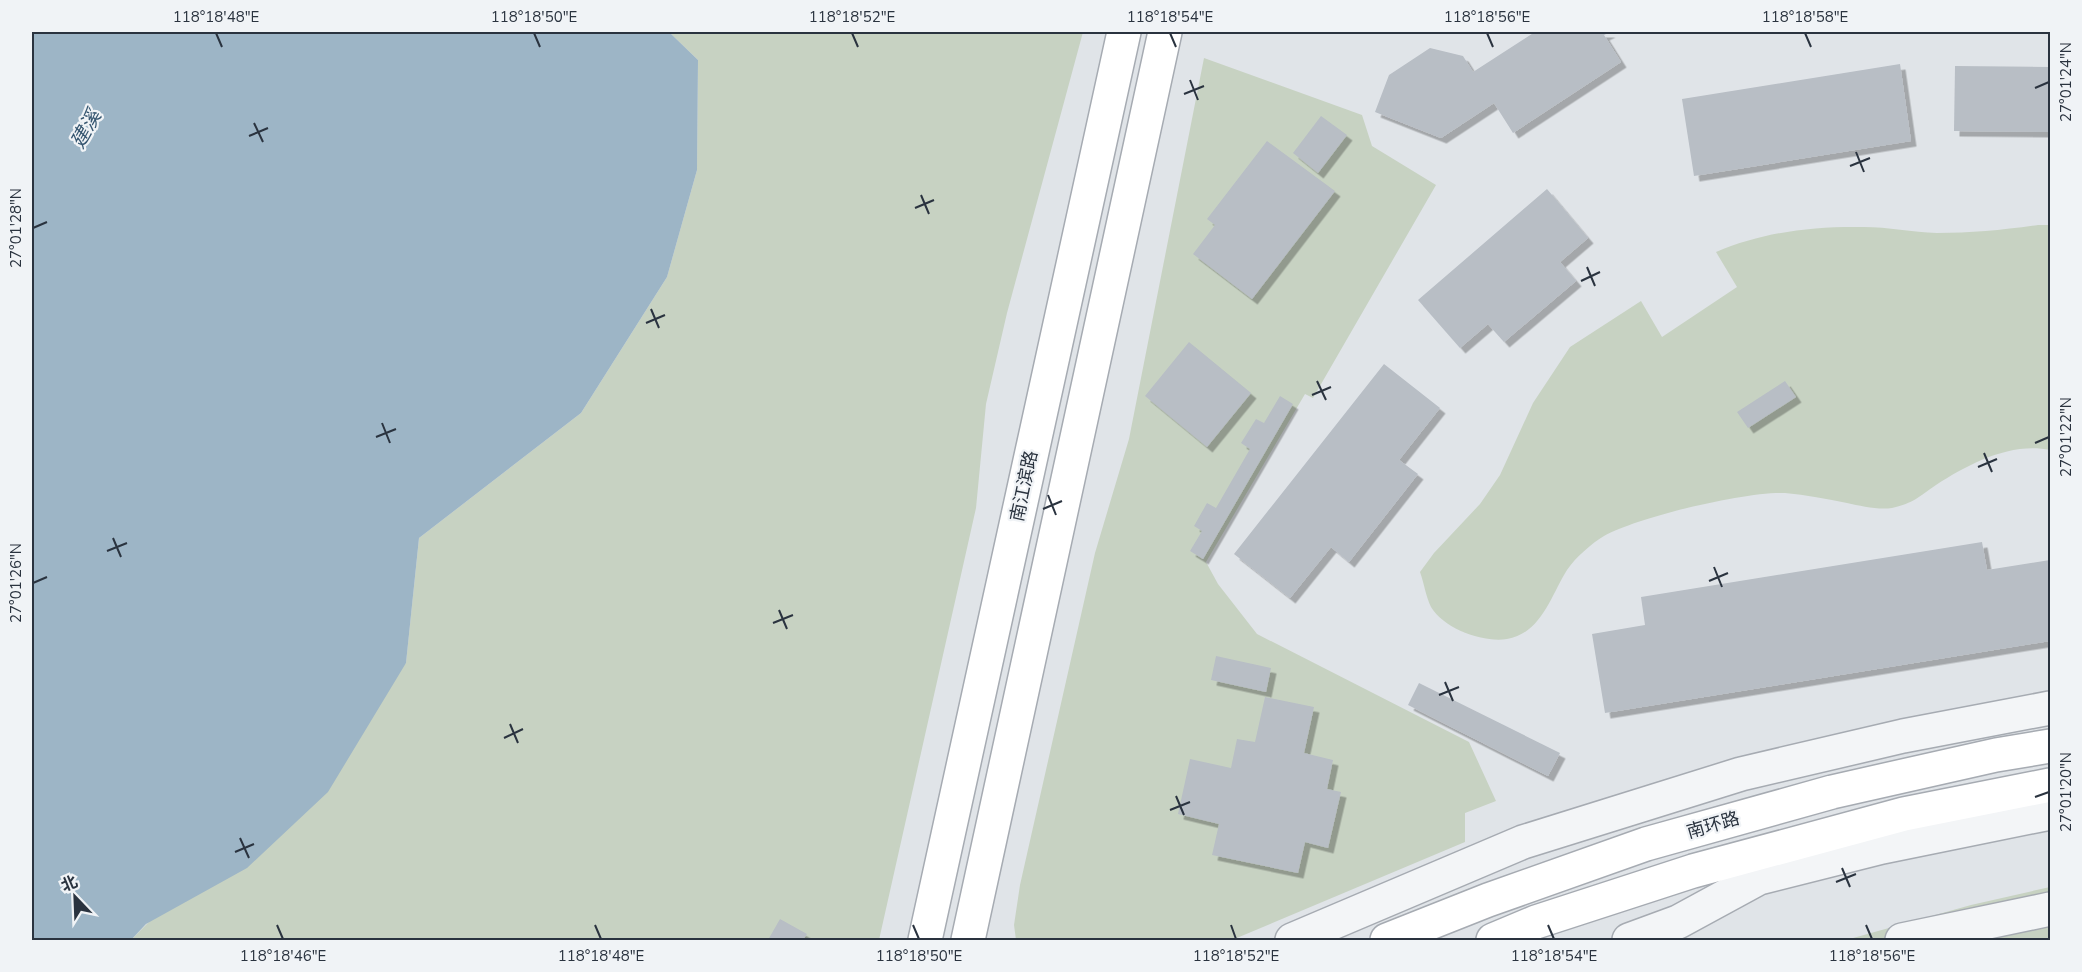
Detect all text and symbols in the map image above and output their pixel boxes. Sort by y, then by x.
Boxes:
text: 118°18'48"E [173,7,259,27]
text: 118°18'50"E [491,7,577,27]
text: 118°18'52"E [809,7,895,27]
text: 118°18'54"E [1127,7,1213,27]
text: 118°18'56"E [1444,7,1530,27]
text: 118°18'58"E [1762,7,1848,27]
text: 27°01'24"N [2056,42,2076,122]
water label: 建溪 [64,103,108,153]
text: 27°01'28"N [6,188,26,268]
text: 27°01'22"N [2056,397,2076,477]
street label: 南江滨路 [1005,448,1043,524]
text: 27°01'26"N [6,543,26,623]
text: 27°01'20"N [2056,752,2076,832]
street label: 南环路 [1684,806,1742,844]
north arrow [45,867,105,927]
text: 北 [58,871,81,897]
text: 118°18'46"E [240,946,326,966]
text: 118°18'48"E [558,946,644,966]
text: 118°18'50"E [876,946,962,966]
text: 118°18'52"E [1193,946,1279,966]
text: 118°18'54"E [1511,946,1597,966]
text: 118°18'56"E [1829,946,1915,966]

